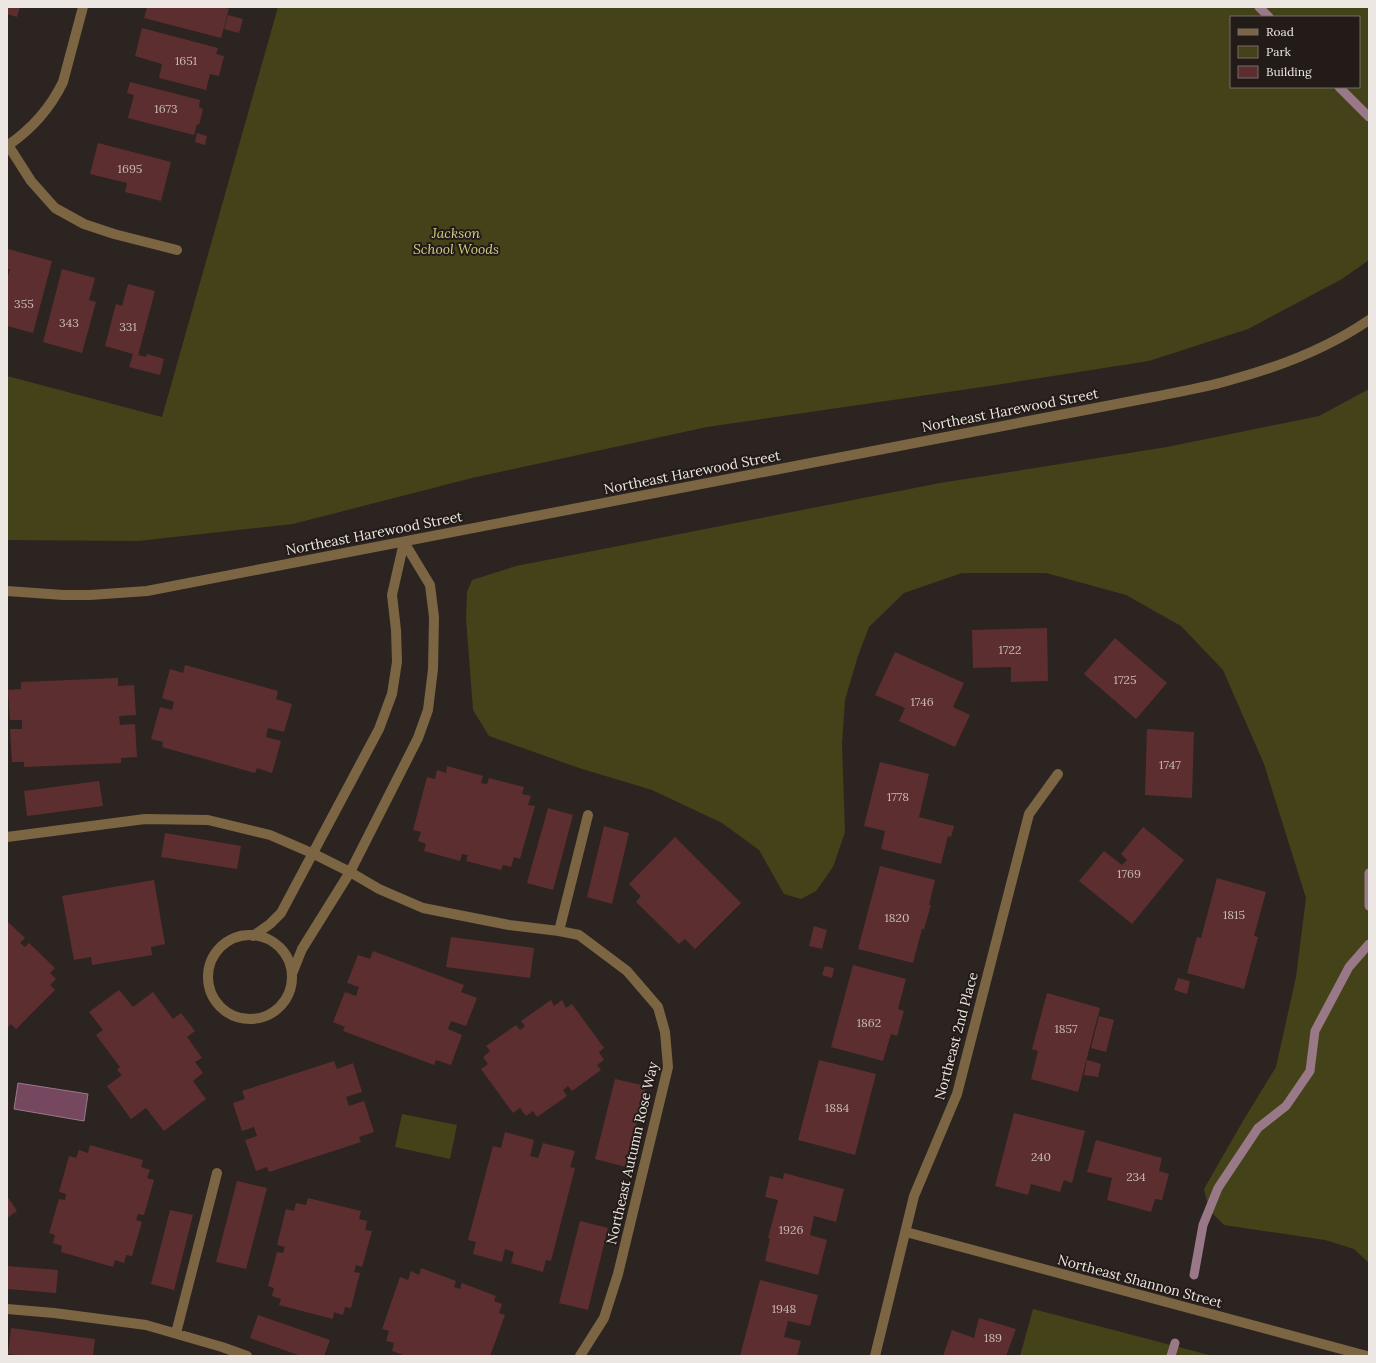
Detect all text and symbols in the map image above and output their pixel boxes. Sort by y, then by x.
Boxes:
legend [1230,16,1360,88]
text: Road [1266,24,1294,39]
text: Park [1266,44,1292,59]
house number: 1651 [175,53,197,68]
text: Building [1266,64,1312,79]
house number: 1673 [154,101,178,116]
house number: 1695 [118,161,142,176]
park label: Jackson School Woods [413,224,499,258]
house number: 355 [14,296,34,311]
house number: 343 [59,315,79,330]
house number: 331 [119,319,137,334]
street label: Northeast Harewood Street [920,384,1101,436]
street label: Northeast Harewood Street [602,446,783,498]
street label: Northeast Harewood Street [284,507,465,559]
house number: 1722 [999,642,1021,657]
house number: 1725 [1114,672,1136,687]
house number: 1746 [910,694,934,709]
house number: 1747 [1159,757,1181,772]
house number: 1778 [887,789,909,804]
house number: 1769 [1117,866,1141,881]
house number: 1815 [1223,907,1245,922]
house number: 1820 [884,910,910,925]
street label: Northeast 2nd Place [930,970,982,1102]
house number: 1862 [857,1015,881,1030]
house number: 1857 [1054,1021,1078,1036]
street label: Northeast Autumn Rose Way [602,1059,662,1246]
house number: 1884 [825,1100,850,1115]
house number: 240 [1031,1149,1051,1164]
house number: 234 [1126,1169,1146,1184]
house number: 1926 [779,1222,803,1237]
street label: Northeast Shannon Street [1056,1250,1225,1312]
house number: 1948 [772,1301,797,1316]
house number: 189 [984,1330,1002,1345]

